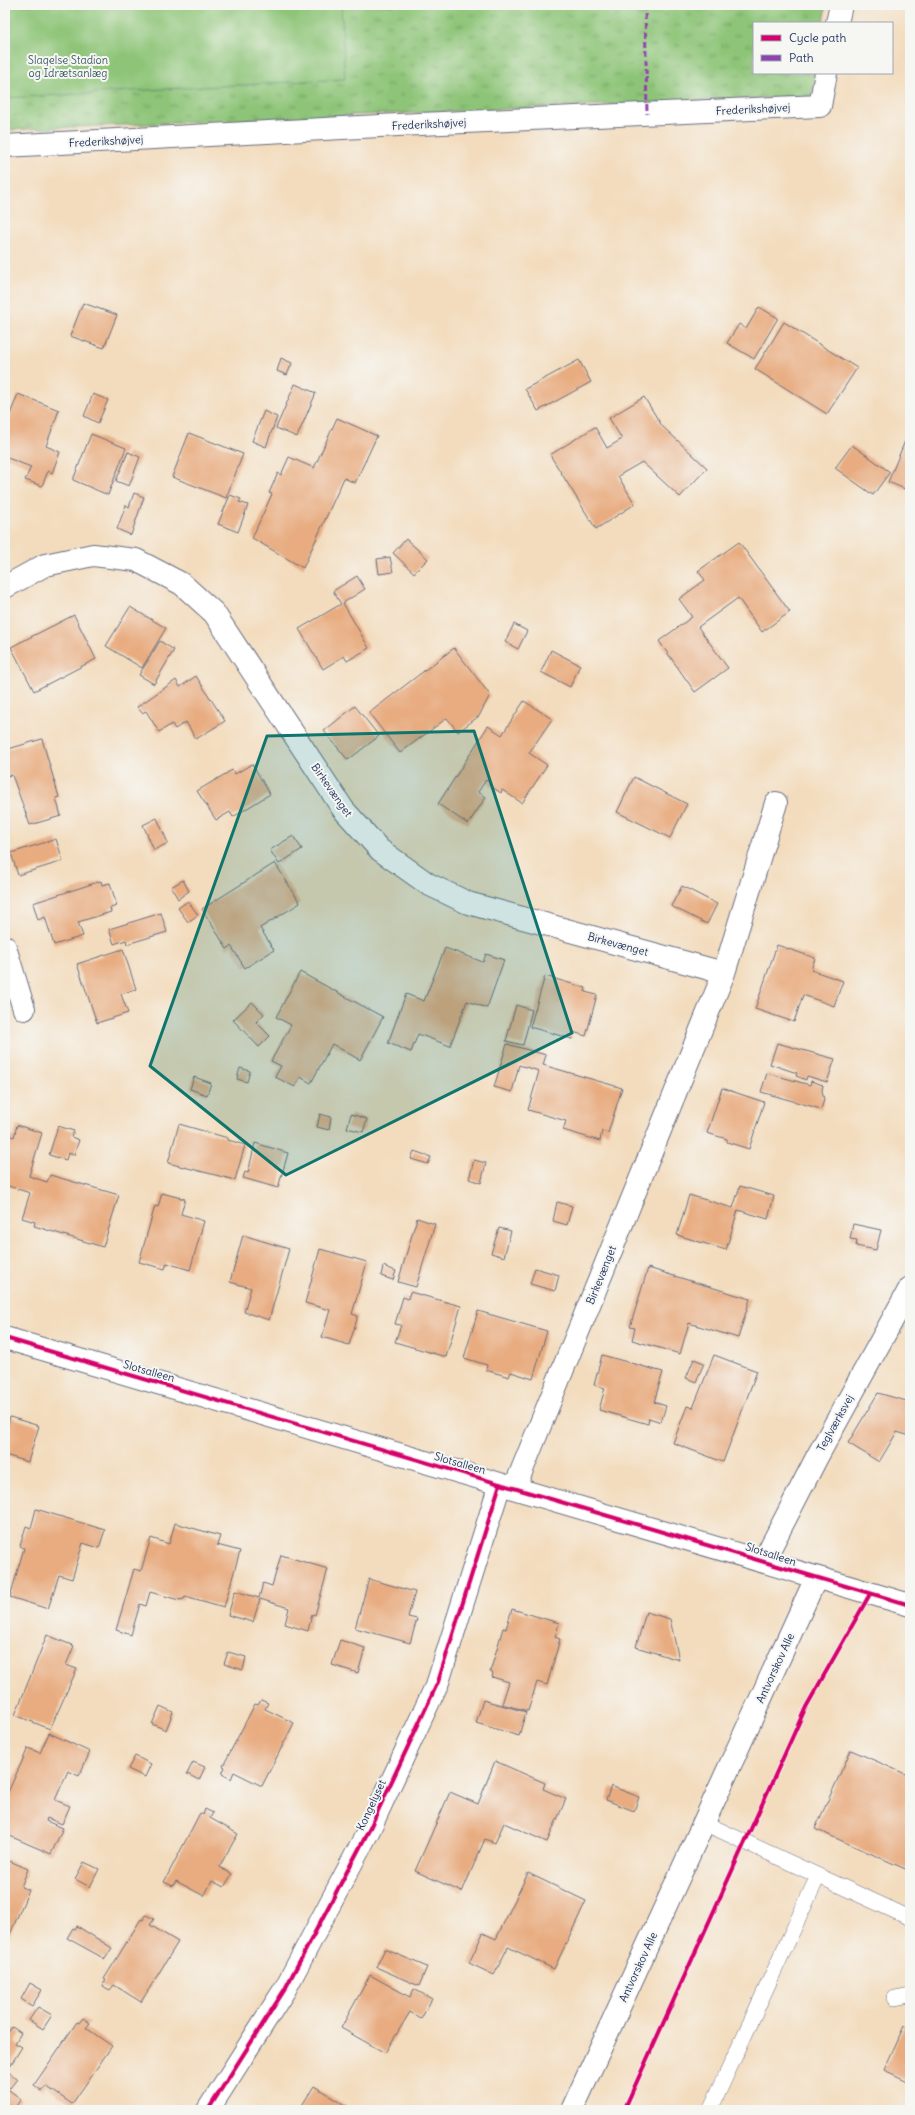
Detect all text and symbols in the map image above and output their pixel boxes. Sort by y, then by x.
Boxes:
legend [753,22,893,74]
text: Cycle path [789,30,846,45]
text: Path [789,50,814,65]
park label: Slagelse Stadion og Idrætsanlæg [28,53,108,80]
street label: Frederikshøjvej [715,100,791,118]
street label: Frederikshøjvej [391,115,467,133]
street label: Frederikshøjvej [68,132,144,150]
street label: Birkevænget [308,760,356,820]
street label: Birkevænget [586,929,650,959]
street label: Birkevænget [583,1243,619,1307]
street label: Slotsalleen [122,1357,176,1385]
street label: Teglværksvej [814,1392,856,1454]
street label: Slotsalleen [433,1449,487,1477]
street label: Slotsalleen [744,1539,798,1569]
street label: Antvorskov Alle [753,1631,797,1705]
street label: Kongelyset [353,1777,389,1833]
street label: Antvorskov Alle [616,1930,660,2004]

